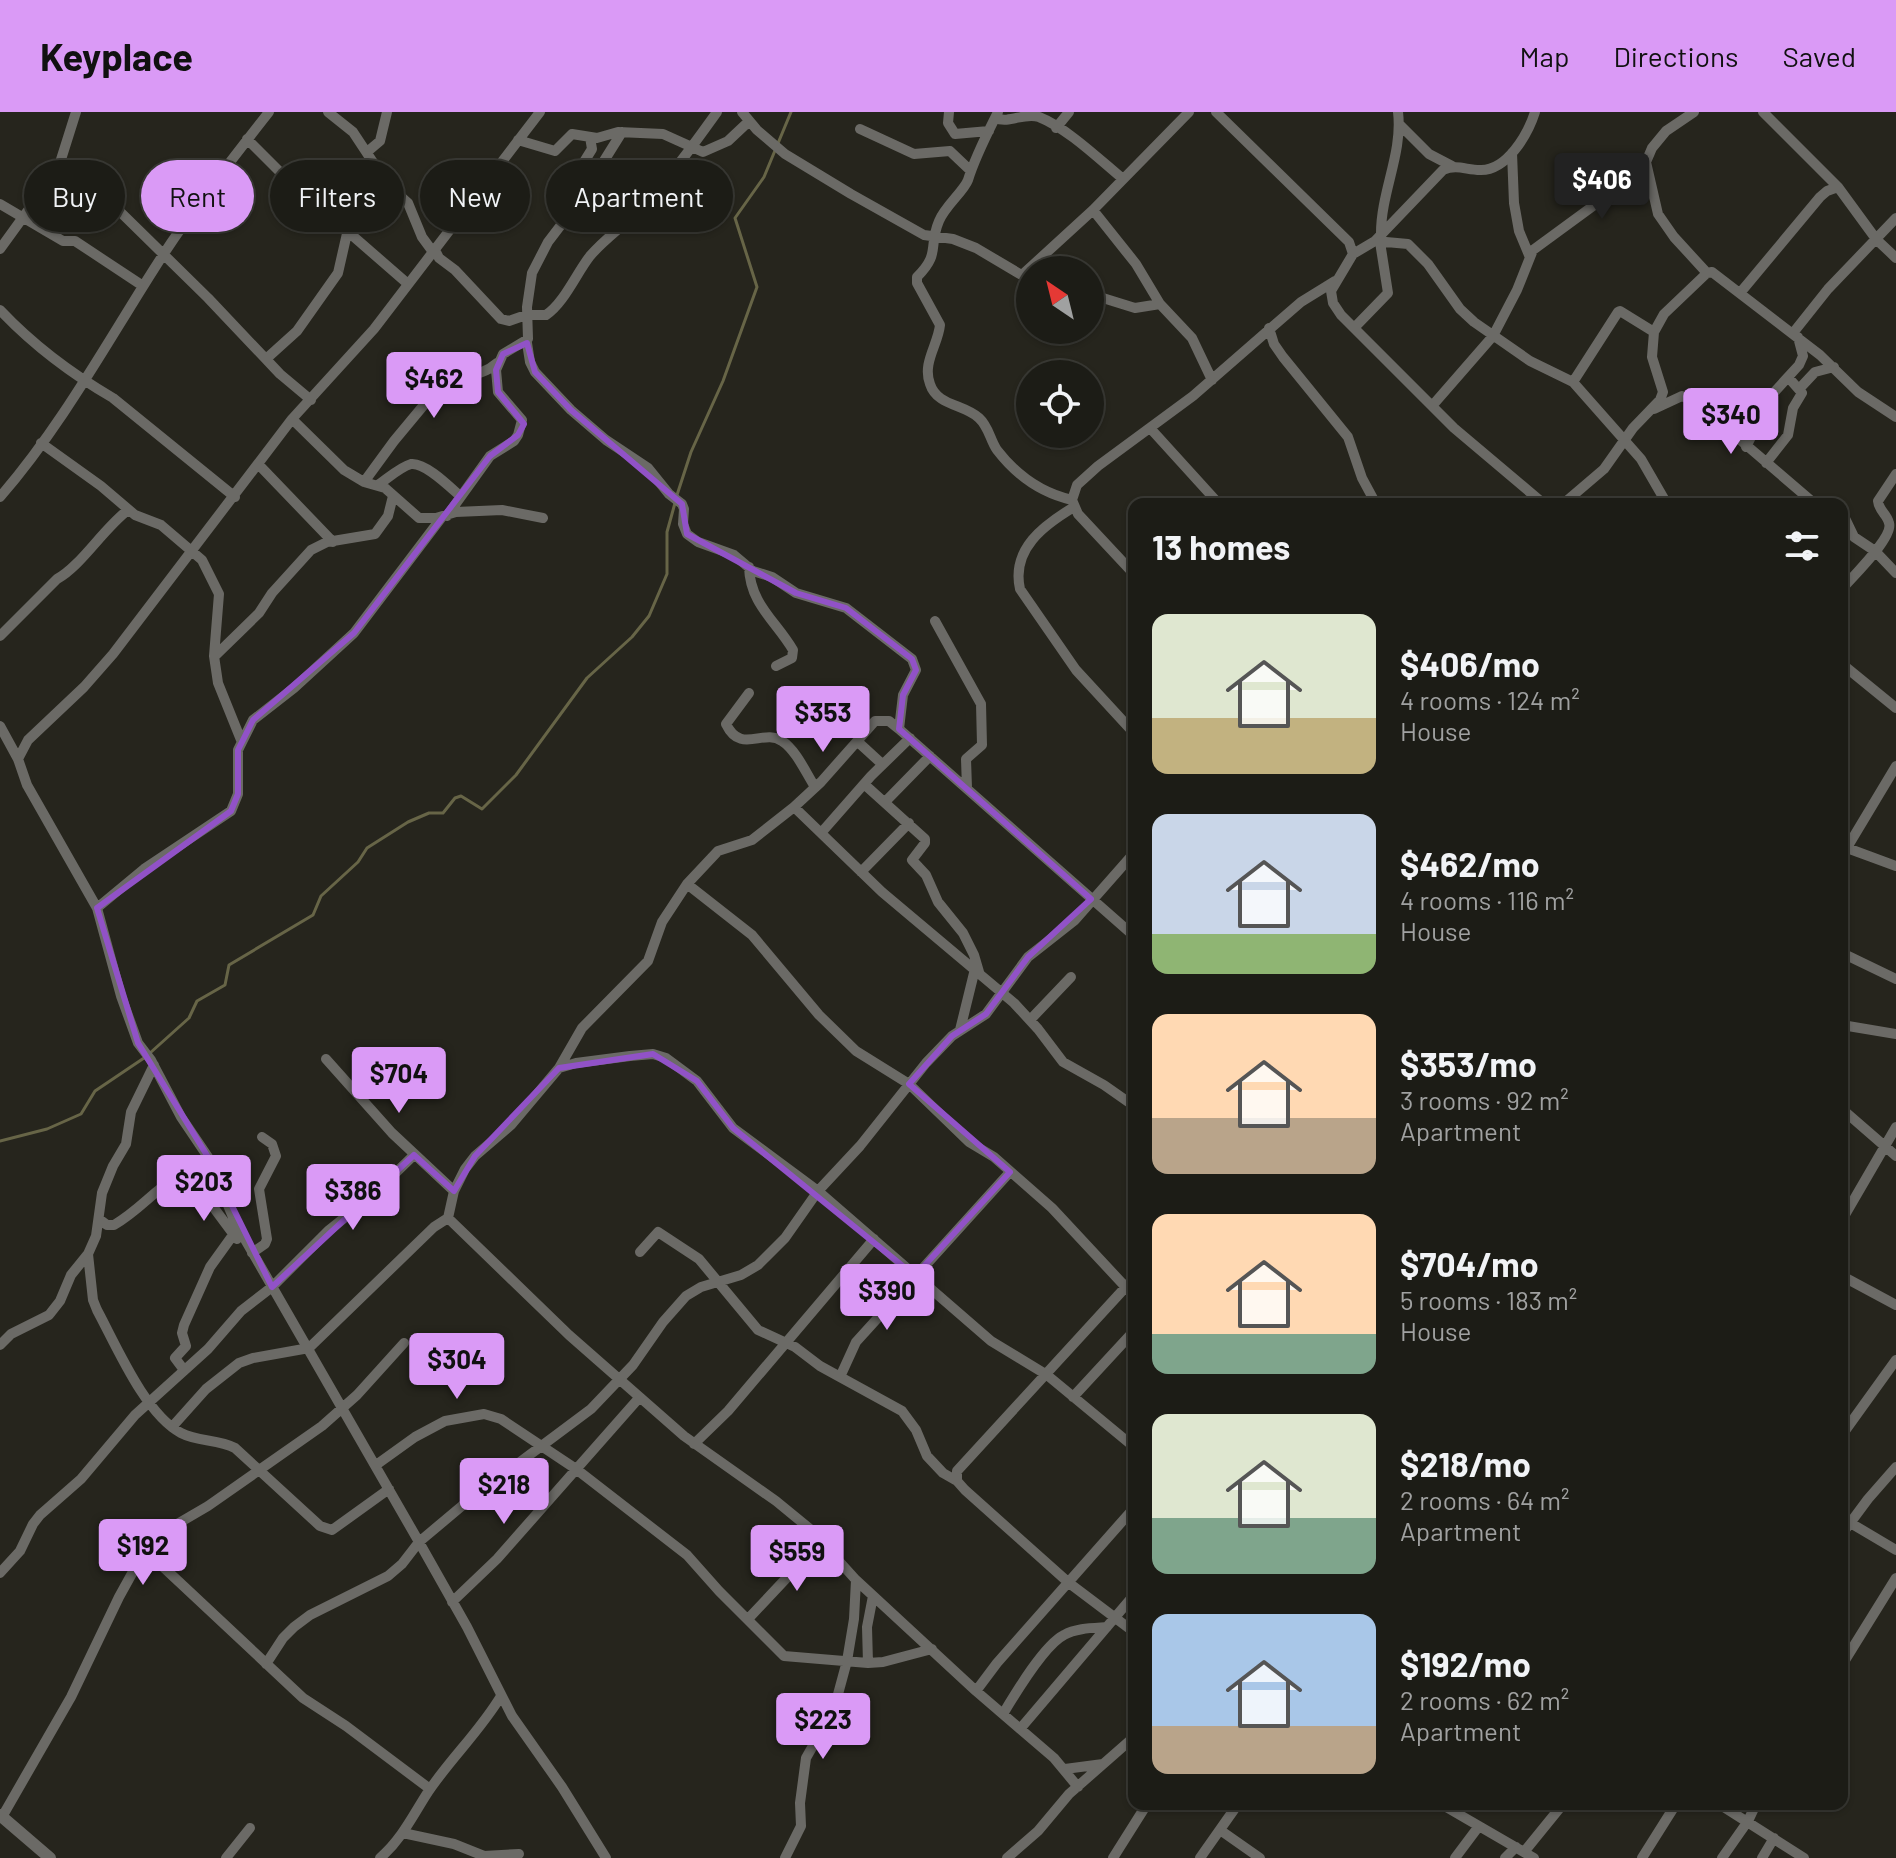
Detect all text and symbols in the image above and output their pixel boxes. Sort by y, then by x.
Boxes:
text: Keyplace [40,33,193,79]
text: Map [1520,39,1569,73]
text: Directions [1613,39,1739,73]
text: Saved [1783,39,1856,73]
pin: $406 [1555,153,1649,221]
chip: Buy [24,160,125,232]
chip: Rent [141,160,254,232]
chip: Filters [270,160,404,232]
chip: New [420,160,530,232]
chip: Apartment [546,160,733,232]
text: $406 [1572,163,1632,194]
north arrow [1016,256,1104,344]
map controls [1016,256,1104,448]
pin: $462 [387,352,481,420]
button: locate [1016,360,1104,448]
text: $462 [404,362,464,393]
pin: $340 [1684,388,1778,456]
text: $340 [1701,398,1761,429]
icon: filters [1780,524,1824,568]
text: 13 homes [1152,526,1290,567]
text: $406/mo [1400,643,1540,684]
icon: home [1216,646,1312,742]
text: 4 rooms · 124 m² [1400,684,1580,715]
pin: $353 [776,686,870,754]
text: $353 [795,696,851,727]
text: House [1400,715,1471,746]
text: $462/mo [1400,843,1540,884]
icon: home [1216,846,1312,942]
text: 4 rooms · 116 m² [1400,884,1574,915]
text: House [1400,915,1471,946]
text: $353/mo [1400,1043,1537,1084]
icon: home [1216,1046,1312,1142]
pin: $704 [352,1047,446,1115]
text: $704 [370,1057,428,1088]
text: 3 rooms · 92 m² [1400,1084,1569,1115]
text: Apartment [1400,1115,1521,1146]
pin: $203 [157,1155,251,1223]
pin: $386 [306,1164,400,1232]
text: $203 [175,1165,233,1196]
text: $386 [325,1174,381,1205]
text: $704/mo [1400,1243,1539,1284]
icon: home [1216,1246,1312,1342]
pin: $390 [840,1264,934,1332]
text: $390 [858,1274,916,1305]
text: 5 rooms · 183 m² [1400,1284,1577,1315]
text: House [1400,1315,1471,1346]
pin: $304 [410,1333,504,1401]
text: $304 [427,1343,487,1374]
text: $218/mo [1400,1443,1531,1484]
icon: home [1216,1446,1312,1542]
pin: $218 [457,1458,551,1526]
text: $218 [478,1468,530,1499]
text: 2 rooms · 64 m² [1400,1484,1570,1515]
text: Apartment [1400,1515,1521,1546]
pin: $192 [96,1519,190,1587]
pin: $559 [750,1525,844,1593]
text: $192 [117,1529,169,1560]
text: $559 [769,1535,825,1566]
text: $192/mo [1400,1643,1531,1684]
icon: home [1216,1646,1312,1742]
text: 2 rooms · 62 m² [1400,1684,1569,1715]
pin: $223 [776,1693,870,1761]
text: $223 [794,1703,852,1734]
text: Apartment [1400,1715,1521,1746]

